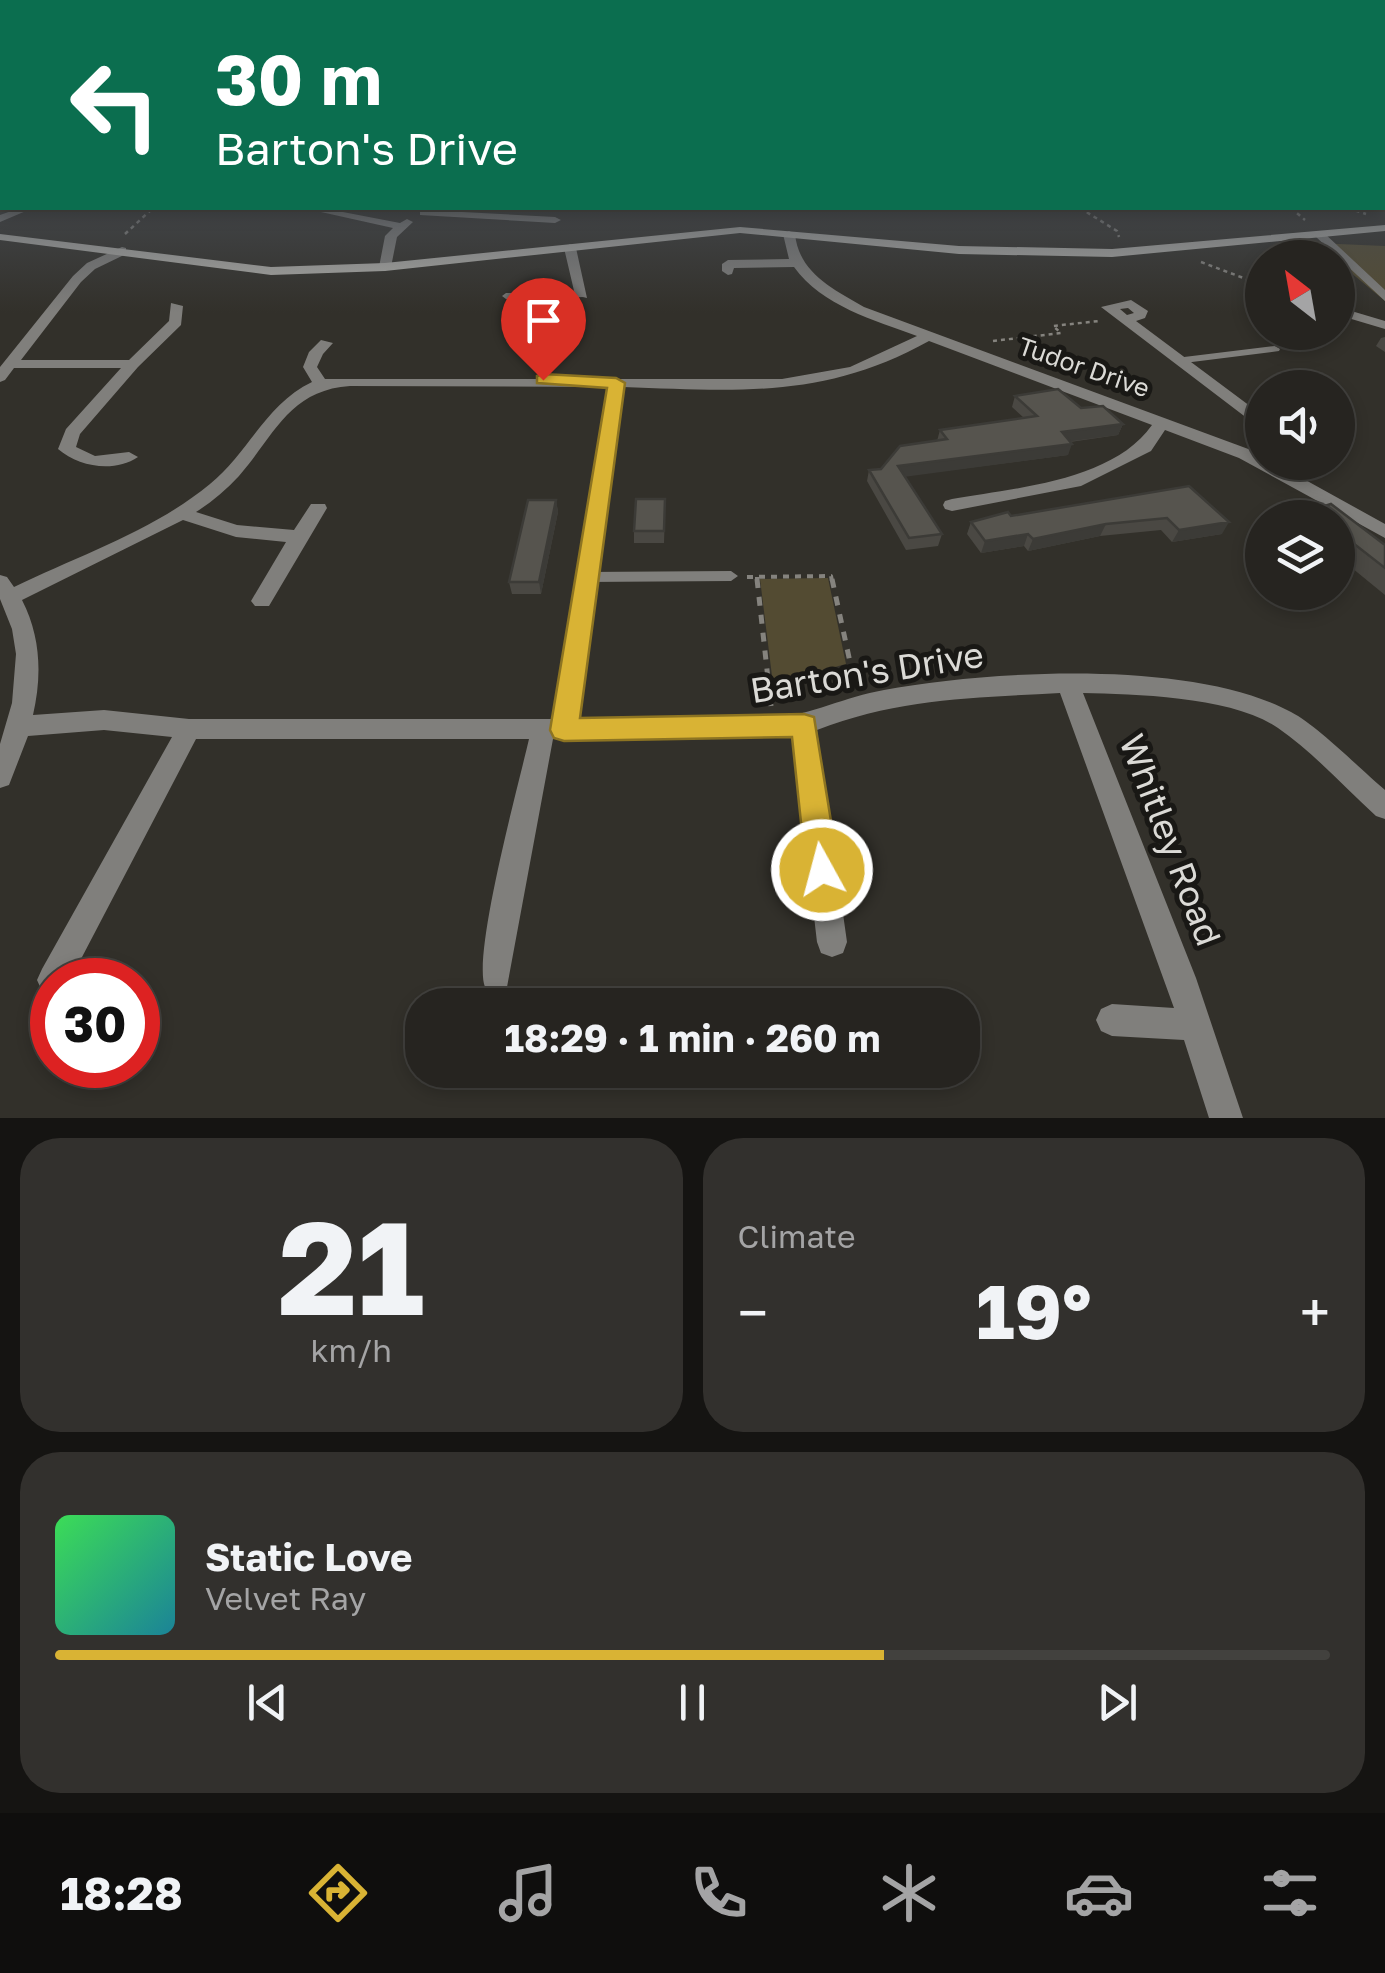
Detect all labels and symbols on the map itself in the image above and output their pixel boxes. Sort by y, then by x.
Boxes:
north arrow [1245,240,1355,350]
pin [501,278,586,381]
street label: Tudor Drive [1014,330,1154,403]
street label: Barton's Drive [747,633,986,711]
street label: Whitley Road [1111,728,1231,951]
position arrow [770,818,874,922]
speed limit sign: 30 [30,958,160,1088]

